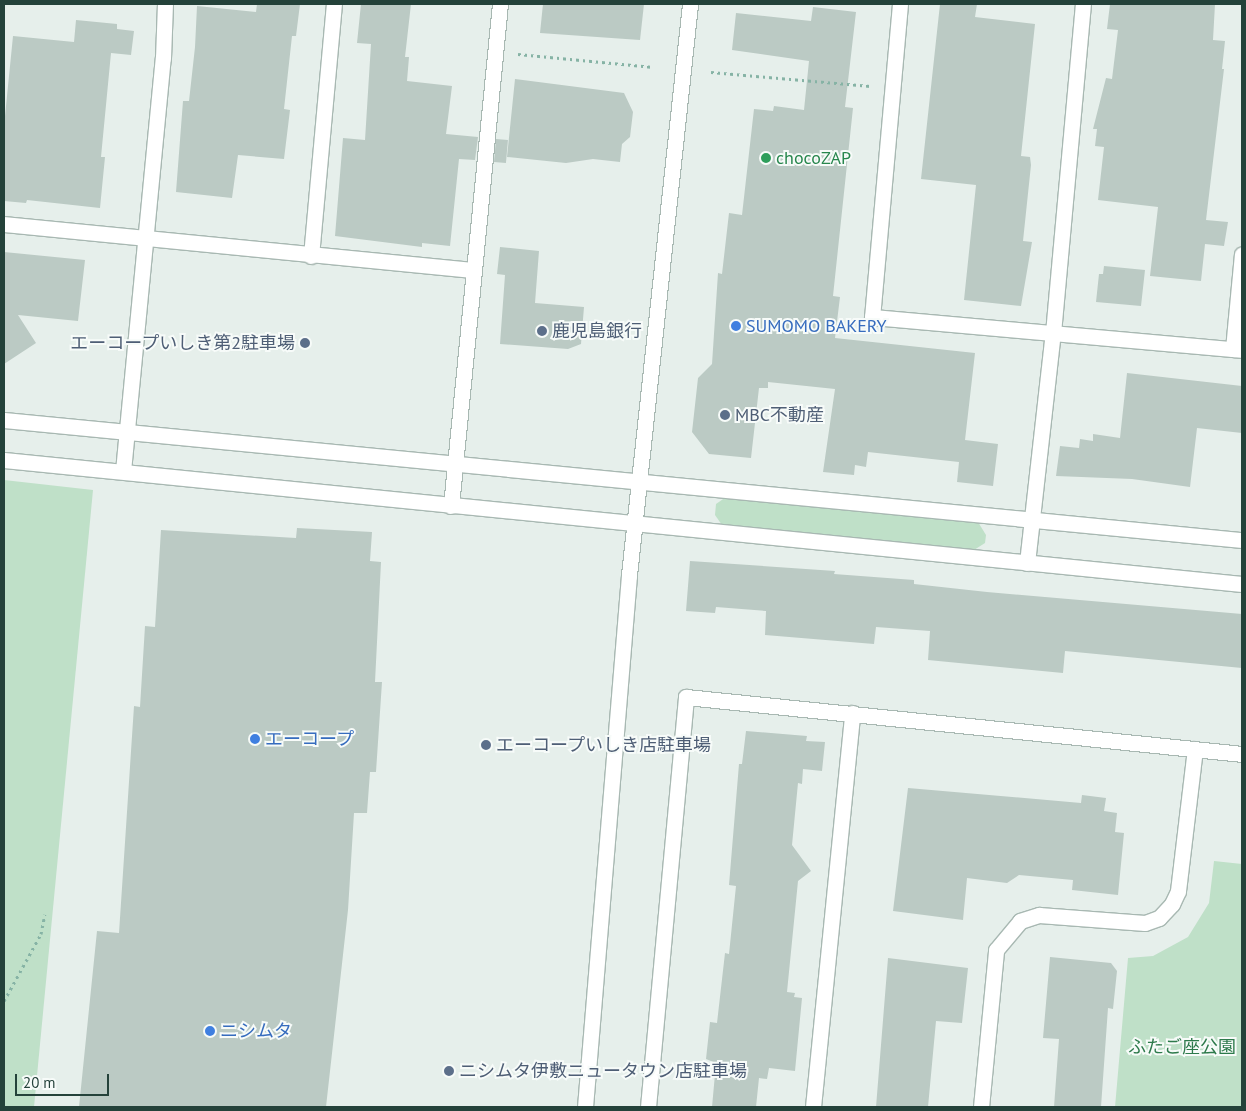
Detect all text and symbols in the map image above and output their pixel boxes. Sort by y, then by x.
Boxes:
place label: chocoZAP [776,147,851,169]
marker: chocoZAP [760,152,772,164]
place label: SUMOMO BAKERY [746,315,887,337]
place label: 鹿児島銀行 [552,320,642,342]
marker: SUMOMO BAKERY [730,320,742,332]
marker: 鹿児島銀行 [536,325,548,337]
place label: エーコープいしき第2駐車場 [69,332,295,354]
marker: エーコープいしき第2駐車場 [299,337,311,349]
place label: MBC不動産 [735,404,824,426]
marker: MBC不動産 [719,409,731,421]
place label: エーコープ [265,728,355,750]
marker: エーコープ [249,733,261,745]
place label: エーコープいしき店駐車場 [496,734,712,756]
marker: エーコープいしき店駐車場 [480,739,492,751]
place label: ニシムタ [220,1020,292,1042]
marker: ニシムタ [204,1025,216,1037]
park label: ふたご座公園 [1128,1036,1236,1058]
place label: ニシムタ伊敷ニュータウン店駐車場 [459,1060,747,1082]
scale bar [18,1064,111,1096]
marker: ニシムタ伊敷ニュータウン店駐車場 [443,1065,455,1077]
text: 20 m [23,1073,56,1092]

